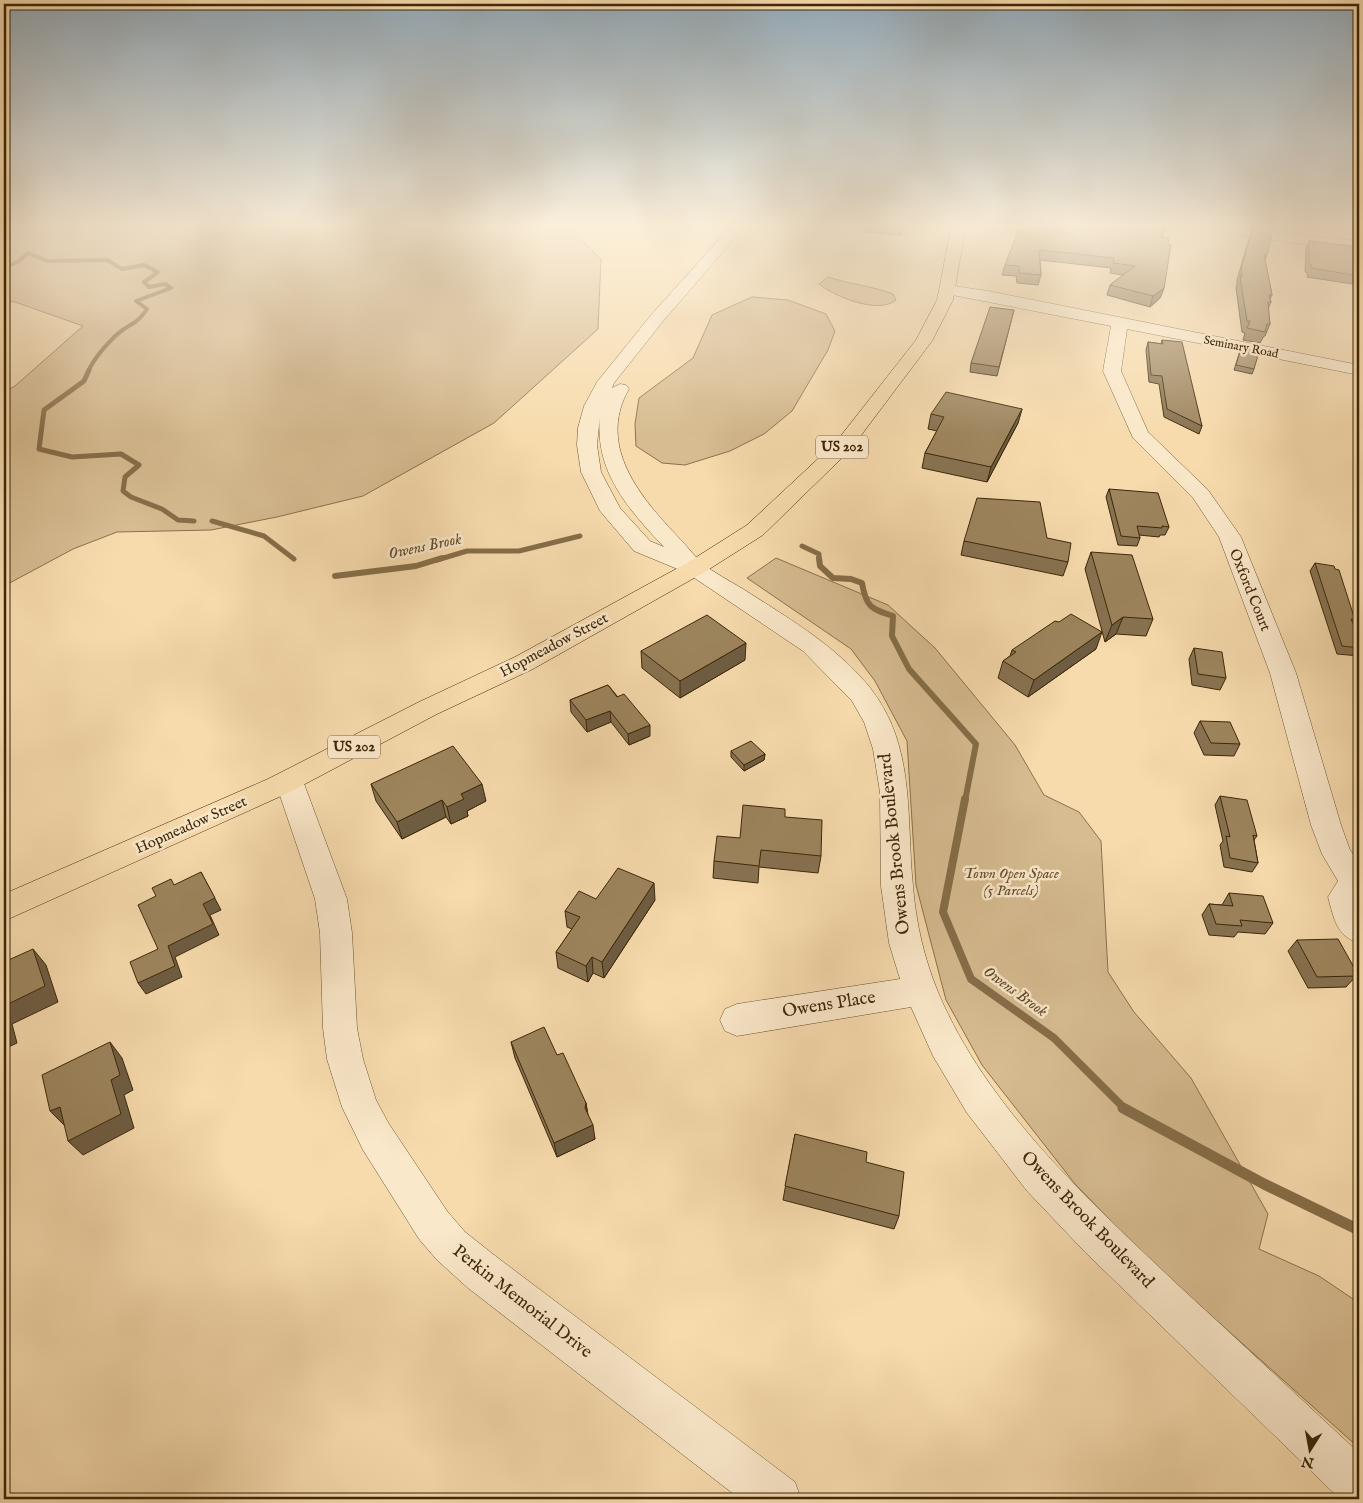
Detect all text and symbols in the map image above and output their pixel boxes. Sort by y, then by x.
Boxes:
street label: Seminary Road [1202,332,1280,362]
road number: US 202 [816,436,868,458]
water label: Owens Brook [387,529,464,565]
street label: Oxford Court [1225,546,1275,634]
street label: Hopmeadow Street [497,608,611,682]
road number: US 202 [328,736,380,759]
street label: Owens Brook Boulevard [874,752,916,936]
street label: Hopmeadow Street [132,792,250,858]
park label: Town Open Space (5 Parcels) [963,864,1059,900]
water label: Owens Brook [979,962,1051,1022]
street label: Owens Place [781,986,877,1024]
street label: Owens Brook Boulevard [1015,1147,1159,1294]
street label: Perkin Memorial Drive [447,1240,597,1364]
north arrow [1286,1426,1336,1476]
text: N [1300,1452,1316,1472]

